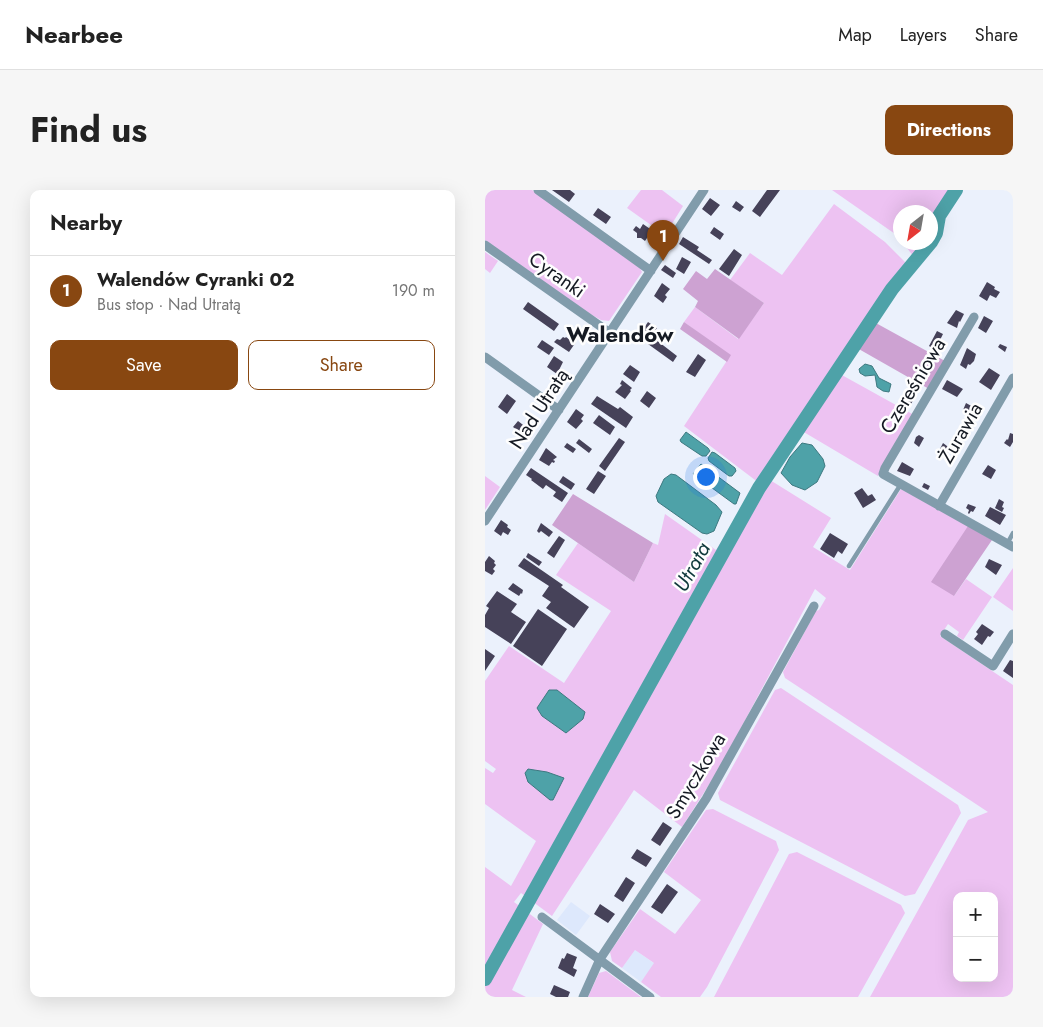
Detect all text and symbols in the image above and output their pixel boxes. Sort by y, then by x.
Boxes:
text: Nearbee [25,17,123,52]
text: Map [838,22,872,48]
text: Layers [900,22,947,48]
text: Share [975,22,1018,48]
text: Find us [30,105,147,155]
button: Directions [885,105,1013,155]
north arrow [893,205,938,250]
text: Nearby [50,208,122,238]
pin: 1 [647,220,679,261]
street label: Cyranki [523,245,591,305]
text: Walendów Cyranki 02 [97,266,294,293]
text: 1 [62,279,70,302]
text: 190 m [392,279,435,302]
text: Bus stop · Nad Utratą [97,293,241,316]
district label: Walendów [566,318,674,350]
street label: Czereśniowa [873,333,953,439]
button: Save [50,340,238,390]
button: Share [248,340,435,390]
street label: Nad Utratą [502,363,576,455]
street label: Żurawia [932,397,990,469]
your location [693,464,719,490]
water label: Utrata [666,536,718,597]
street label: Smyczkowa [659,727,733,825]
map controls [953,892,998,982]
button: + [953,892,998,937]
button: − [953,937,998,982]

